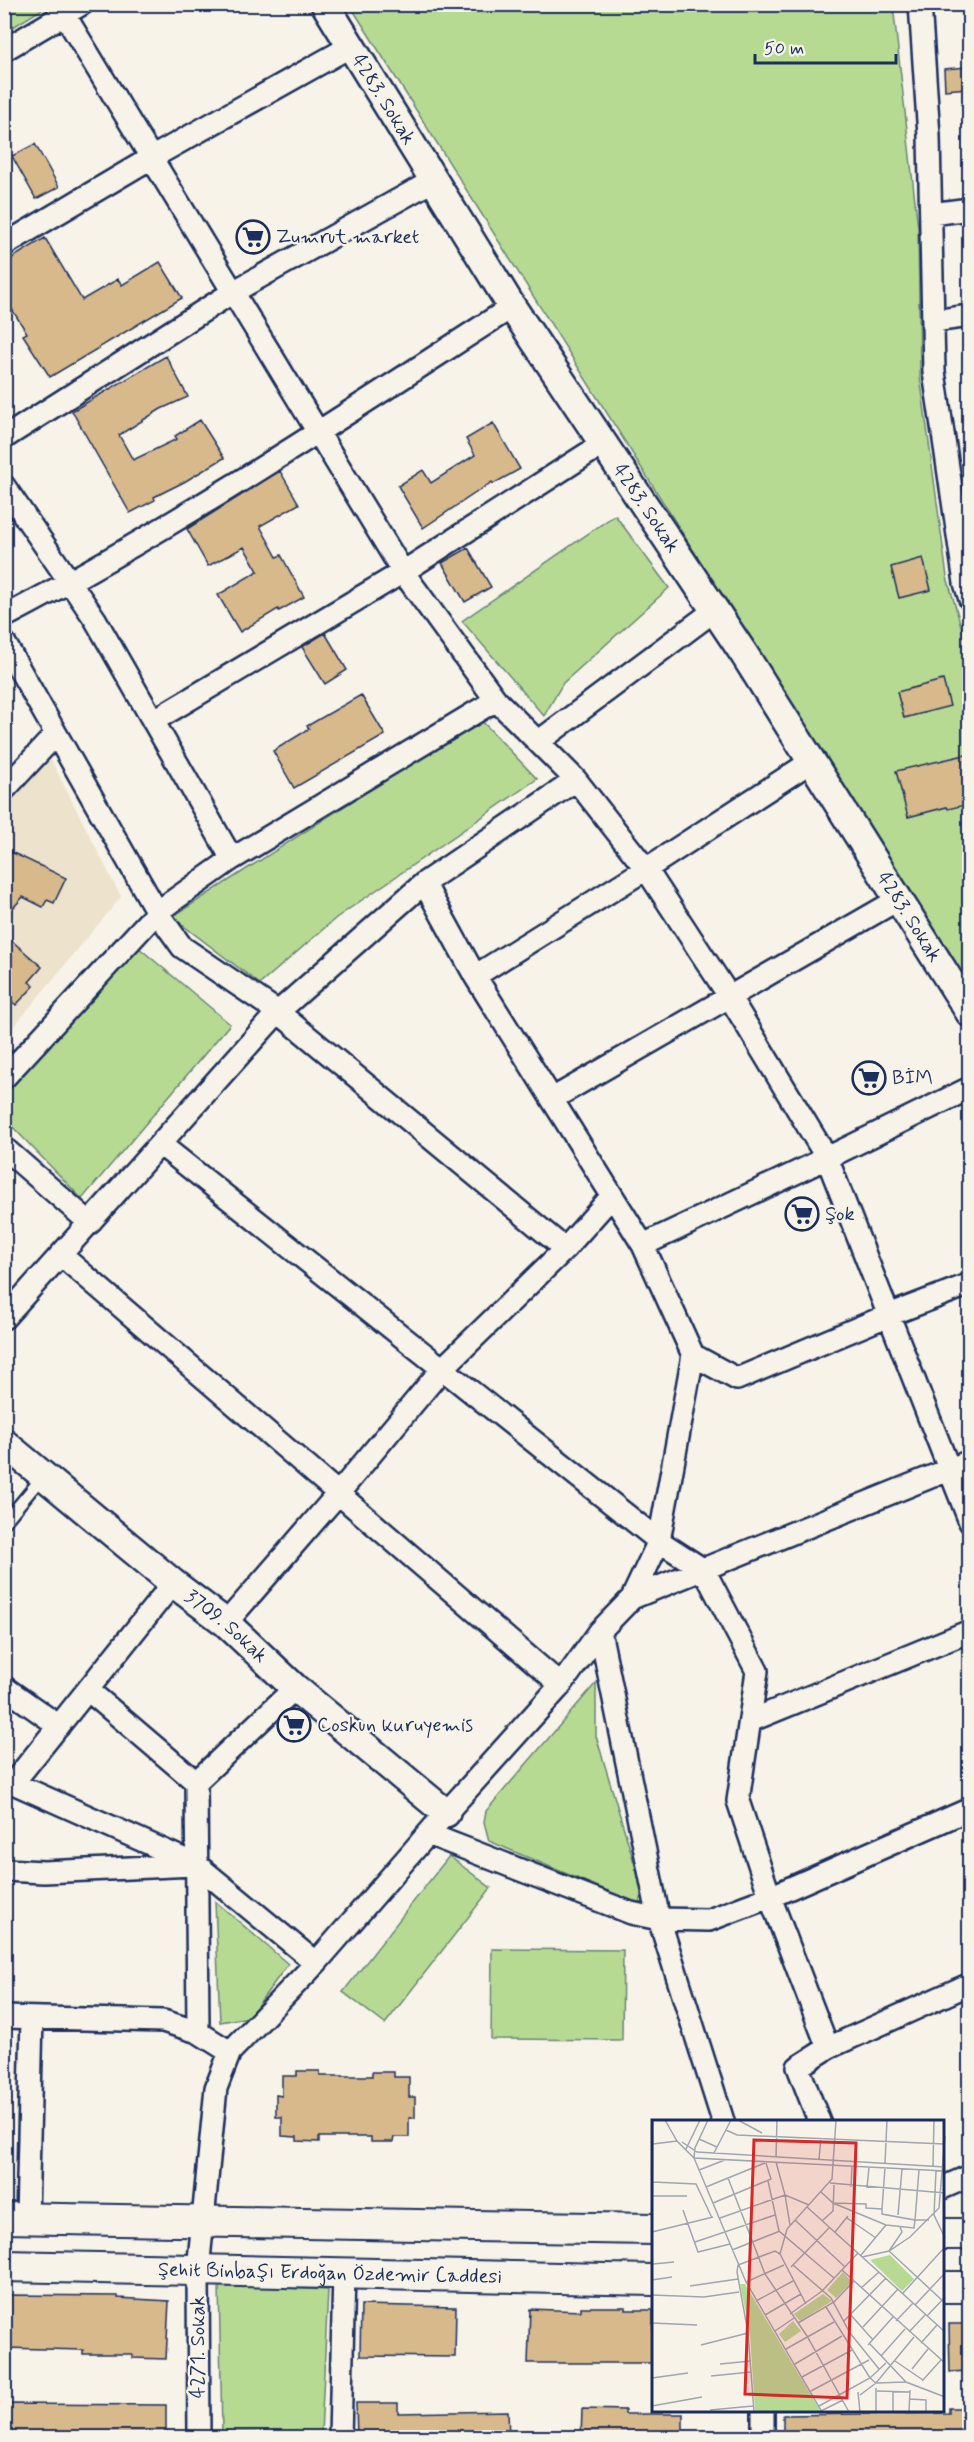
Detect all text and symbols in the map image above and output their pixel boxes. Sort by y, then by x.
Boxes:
scale bar [755,27,896,65]
text: 50 m [764,37,804,61]
street label: 4283. Sokak [345,49,422,150]
supermarket icon: Zumrut market [235,219,271,255]
place label: Zumrut market [276,224,419,251]
street label: 4283. Sokak [607,458,686,558]
street label: 4283. Sokak [871,866,948,967]
supermarket icon: BİM [851,1060,887,1096]
place label: BİM [892,1065,933,1092]
supermarket icon: Şok [784,1196,820,1232]
place label: Şok [825,1201,855,1228]
street label: 3709. Sokak [179,1583,274,1669]
supermarket icon: Coskun kuruyemis [276,1707,312,1743]
place label: Coskun kuruyemis [317,1712,473,1739]
inset map [652,2120,944,2412]
street label: Şehit Binbaşı Erdoğan Özdemir Caddesi [157,2256,502,2290]
street label: 4271. Sokak [185,2296,212,2398]

